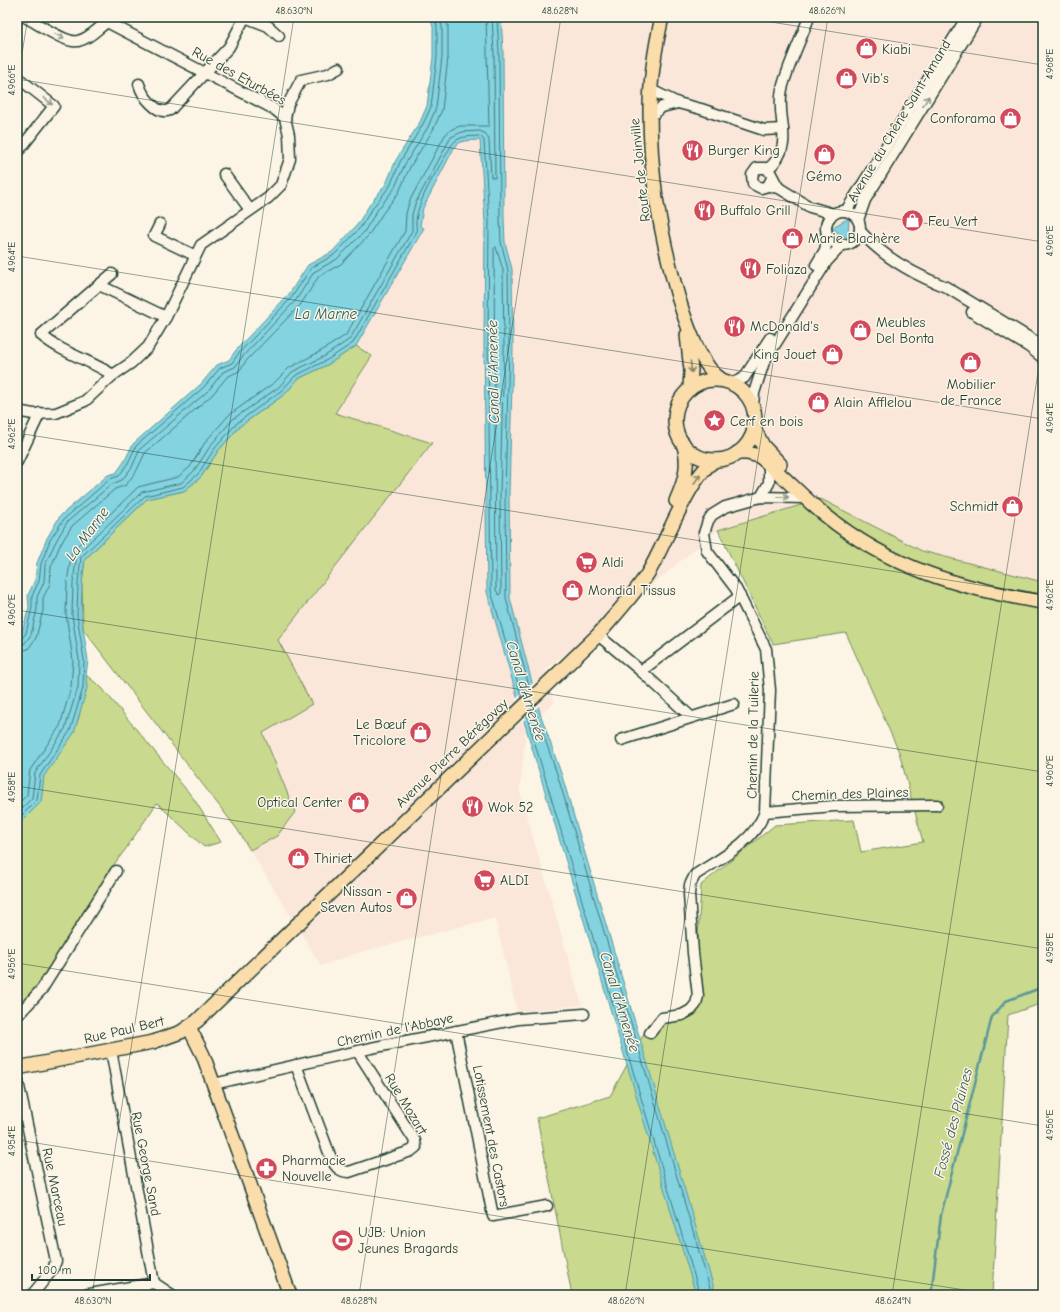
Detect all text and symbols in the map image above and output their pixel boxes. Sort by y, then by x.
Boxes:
text: 48.630°N [275,5,313,17]
text: 48.628°N [542,5,578,17]
text: 48.626°N [809,5,845,17]
one-way arrow [53,32,65,40]
shop icon: Kiabi [853,36,879,62]
street label: Avenue du Chêne Saint-Amand [844,37,954,205]
place label: Kiabi [882,41,911,58]
street label: Rue des Eturbées [189,43,289,109]
text: 4.968°E [1044,49,1056,79]
text: 4.966°E [6,64,18,96]
shop icon: Vib's [834,65,860,91]
place label: Vib's [862,70,889,87]
one-way arrow [922,95,930,107]
one-way arrow [42,97,53,105]
shop icon: Conforama [998,105,1024,131]
place label: Conforama [930,110,996,127]
street label: Route de Joinville [626,117,654,223]
restaurant icon: Burger King [679,137,705,163]
shop icon: Gémo [811,141,837,167]
place label: Burger King [708,142,780,159]
place label: Gémo [806,168,842,185]
restaurant icon: Buffalo Grill [692,197,718,223]
place label: Buffalo Grill [720,202,791,219]
shop icon: Feu Vert [899,208,925,234]
place label: Feu Vert [928,213,978,230]
shop icon: Marie Blachère [780,225,806,251]
text: 4.966°E [1044,225,1056,257]
place label: Marie Blachère [808,230,900,247]
text: 4.964°E [6,242,18,272]
restaurant icon: Foliaza [738,256,764,282]
place label: Foliaza [766,261,807,278]
water label: La Marne [295,305,358,323]
restaurant icon: McDonald's [722,313,748,339]
place label: Meubles Del Bonta [876,314,934,347]
shop icon: Meubles Del Bonta [848,317,874,343]
place label: McDonald's [750,318,819,335]
water label: Canal d'Amenée [483,319,503,424]
shop icon: King Jouet [819,341,845,367]
place label: King Jouet [753,346,817,363]
shop icon: Mobilier de France [958,349,984,375]
one-way arrow [687,360,694,373]
place label: Mobilier de France [940,376,1002,409]
shop icon: Alain Afflelou [805,389,831,415]
place label: Alain Afflelou [834,394,912,411]
text: 4.964°E [1044,403,1056,433]
place icon: Cerf en bois [701,408,727,434]
place label: Cerf en bois [730,413,803,430]
text: 4.962°E [6,419,18,449]
one-way arrow [693,473,701,485]
one-way arrow [776,493,789,501]
shop icon: Schmidt [1000,493,1026,519]
place label: Schmidt [950,498,999,515]
water label: La Marne [61,503,113,564]
supermarket icon: Aldi [573,549,599,575]
place label: Aldi [602,554,624,571]
shop icon: Mondial Tissus [560,577,586,603]
text: 4.962°E [1044,580,1056,610]
place label: Mondial Tissus [588,582,676,599]
text: 4.960°E [6,594,18,626]
water label: Canal d'Amenée [502,639,550,744]
street label: Chemin de la Tuilerie [743,671,763,799]
street label: Avenue Pierre Bérégovoy [392,694,512,811]
place label: Le Bœuf Tricolore [353,716,407,749]
shop icon: Le Bœuf Tricolore [408,719,434,745]
text: 4.960°E [1044,755,1056,787]
text: 4.958°E [6,772,18,802]
street label: Chemin des Plaines [791,783,909,805]
shop icon: Optical Center [345,789,371,815]
place label: Optical Center [257,794,342,811]
restaurant icon: Wok 52 [460,794,486,820]
place label: Wok 52 [488,799,533,816]
shop icon: Thiriet [286,845,312,871]
place label: Thiriet [314,850,353,867]
supermarket icon: ALDI [471,867,497,893]
place label: ALDI [500,872,529,889]
place label: Nissan - Seven Autos [320,883,392,916]
shop icon: Nissan - Seven Autos [394,886,420,912]
text: 4.958°E [1044,933,1056,963]
text: 4.956°E [6,948,18,980]
water label: Canal d'Amenée [596,950,644,1055]
street label: Chemin de l'Abbaye [335,1009,455,1051]
street label: Rue Paul Bert [82,1012,167,1047]
street label: Lotissement des Castors [469,1064,513,1208]
water label: Fossé des Plaines [930,1065,977,1180]
street label: Rue Mozart [381,1070,431,1139]
text: 4.956°E [1044,1109,1056,1141]
street label: Rue George Sand [128,1110,164,1218]
text: 4.954°E [6,1126,18,1156]
street label: Rue Marceau [38,1146,72,1228]
place label: Pharmacie Nouvelle [282,1152,346,1185]
pharmacy icon: Pharmacie Nouvelle [253,1155,279,1181]
place label: UJB: Union Jeunes Bragards [358,1224,458,1257]
sports icon: UJB: Union Jeunes Bragards [330,1227,356,1253]
scale bar [32,1256,150,1282]
text: 100 m [38,1263,71,1277]
text: 48.630°N [74,1295,112,1307]
text: 48.628°N [341,1295,377,1307]
text: 48.626°N [608,1295,644,1307]
text: 48.624°N [875,1295,911,1307]

